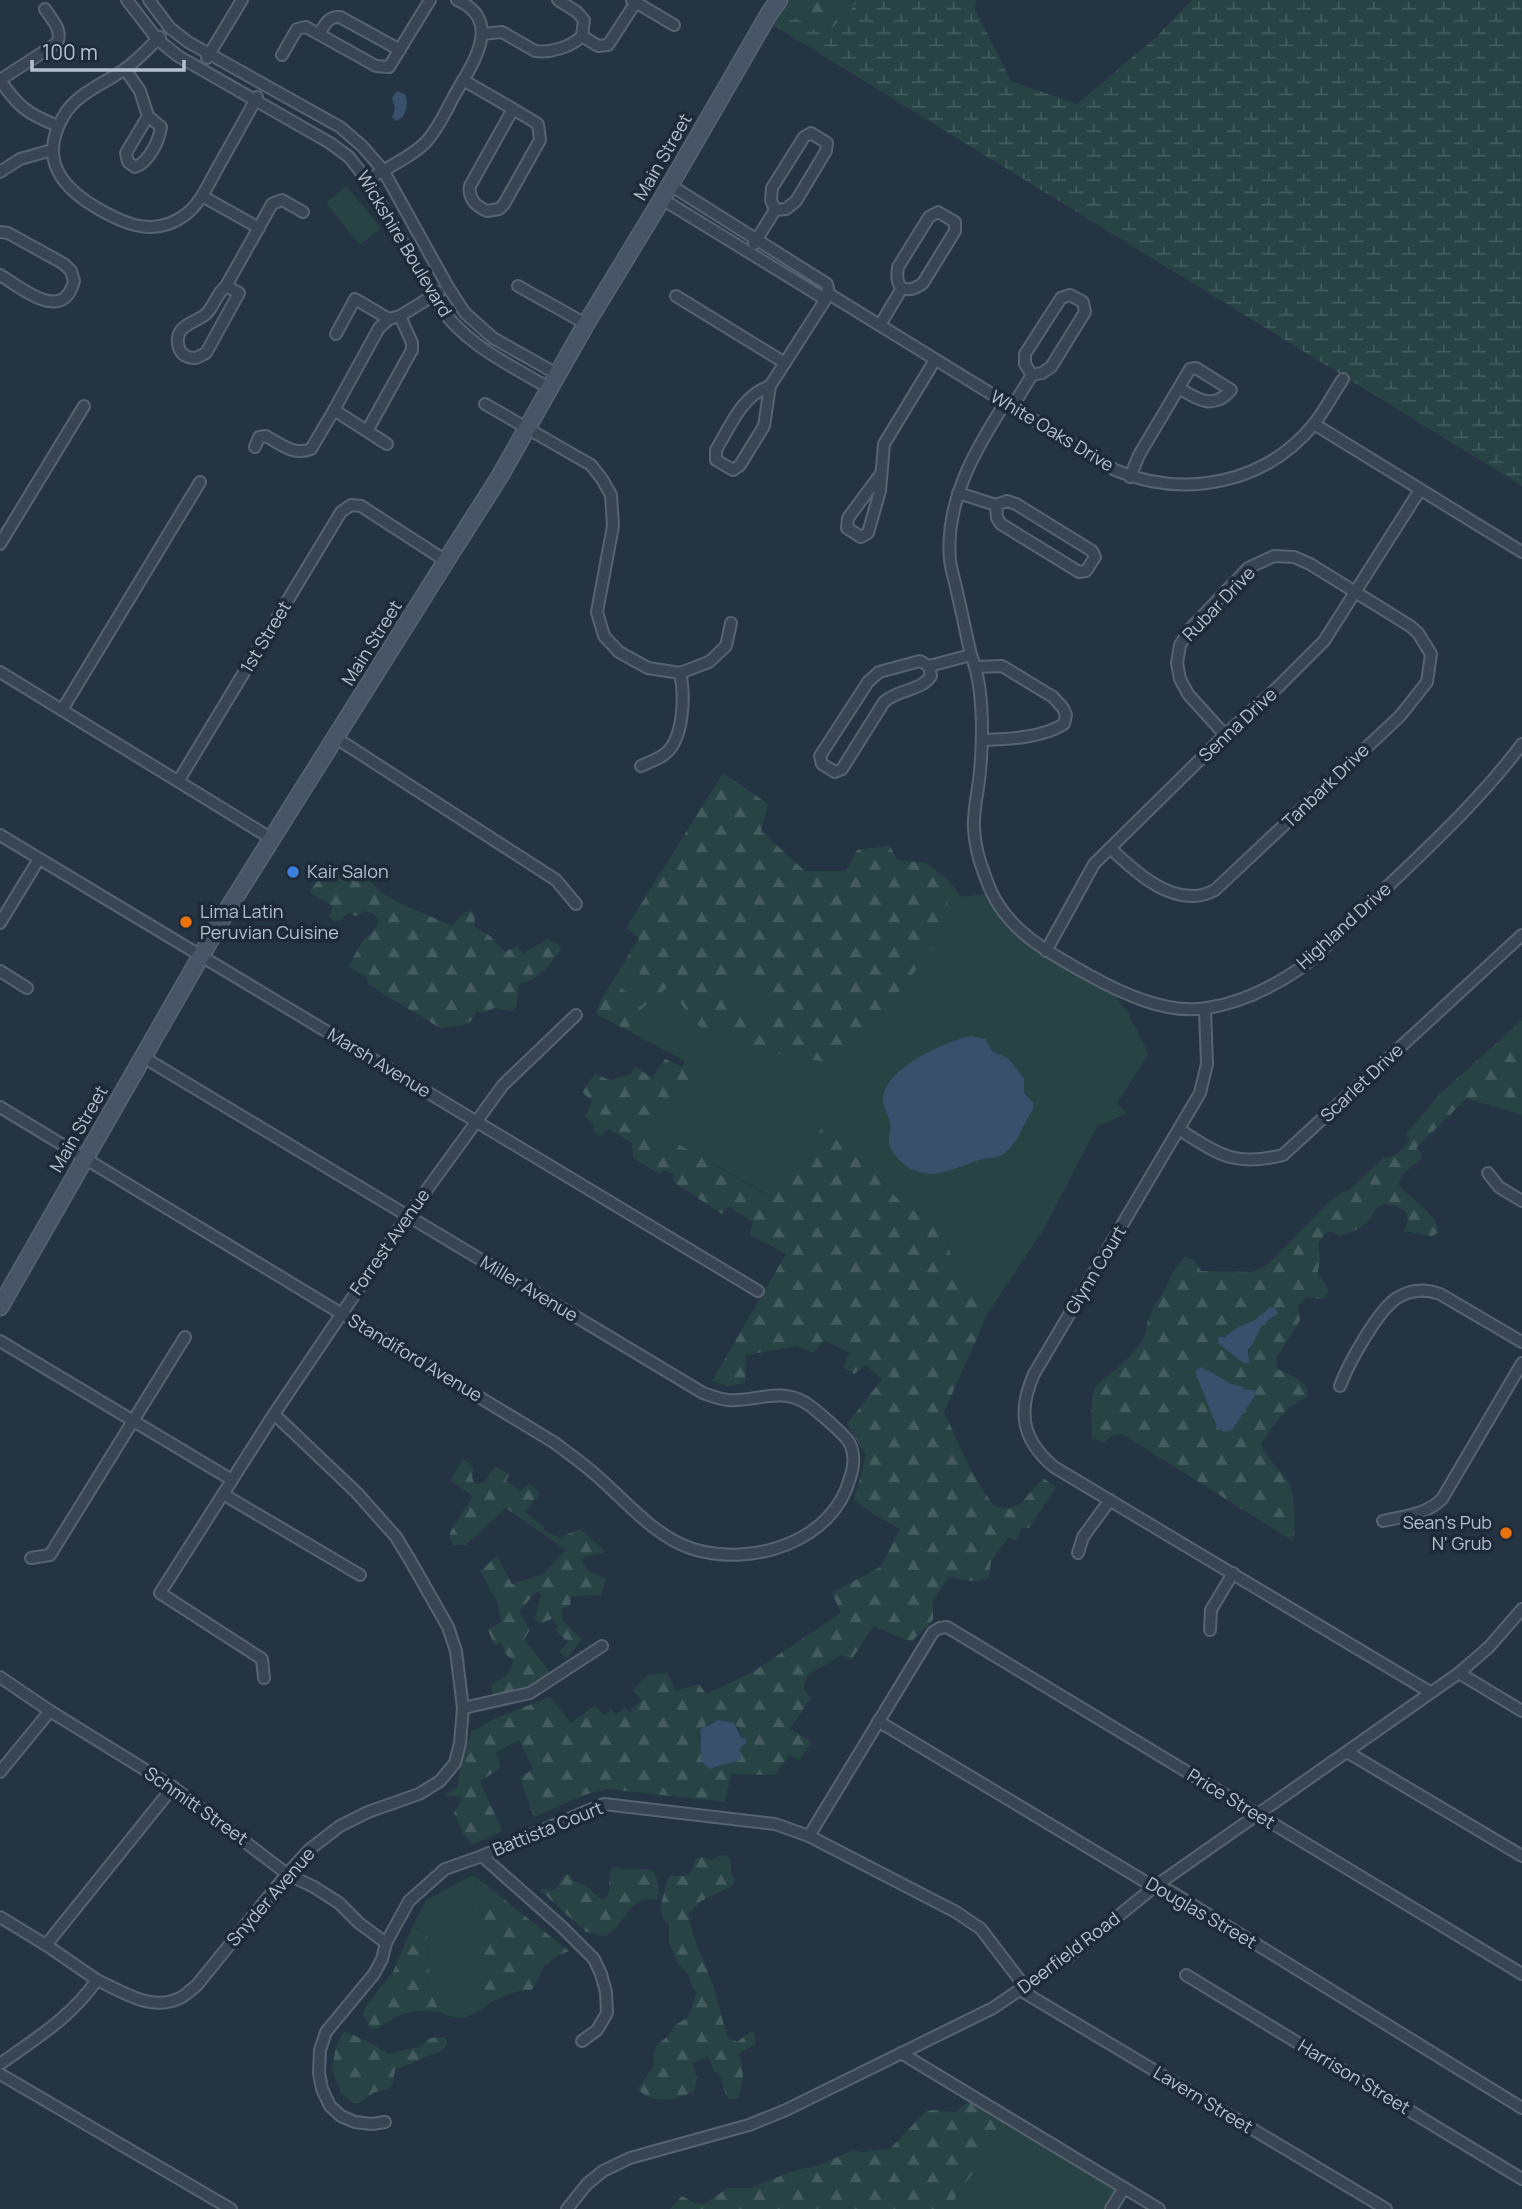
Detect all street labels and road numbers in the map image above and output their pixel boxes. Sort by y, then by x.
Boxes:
street label: Main Street [628,109,697,204]
street label: Wickshire Boulevard [352,166,458,321]
street label: White Oaks Drive [987,384,1119,476]
street label: Rubar Drive [1177,561,1260,646]
street label: Main Street [335,595,407,690]
street label: 1st Street [234,596,296,677]
street label: Senna Drive [1193,682,1281,767]
street label: Tanbark Drive [1277,738,1374,833]
street label: Highland Drive [1291,877,1396,974]
street label: Marsh Avenue [323,1022,436,1102]
street label: Scarlet Drive [1315,1038,1408,1127]
street label: Main Street [44,1081,113,1176]
street label: Forrest Avenue [344,1183,435,1299]
street label: Glynn Court [1059,1221,1131,1318]
street label: Miller Avenue [476,1250,583,1327]
street label: Standiford Avenue [344,1308,487,1407]
street label: Schmitt Street [140,1761,253,1850]
street label: Price Street [1183,1763,1280,1834]
street label: Battista Court [489,1795,606,1861]
street label: Snyder Avenue [221,1842,320,1951]
street label: Douglas Street [1142,1871,1261,1954]
street label: Deerfield Road [1012,1906,1124,1999]
street label: Harrison Street [1294,2033,1415,2119]
street label: Lavern Street [1149,2060,1258,2138]

